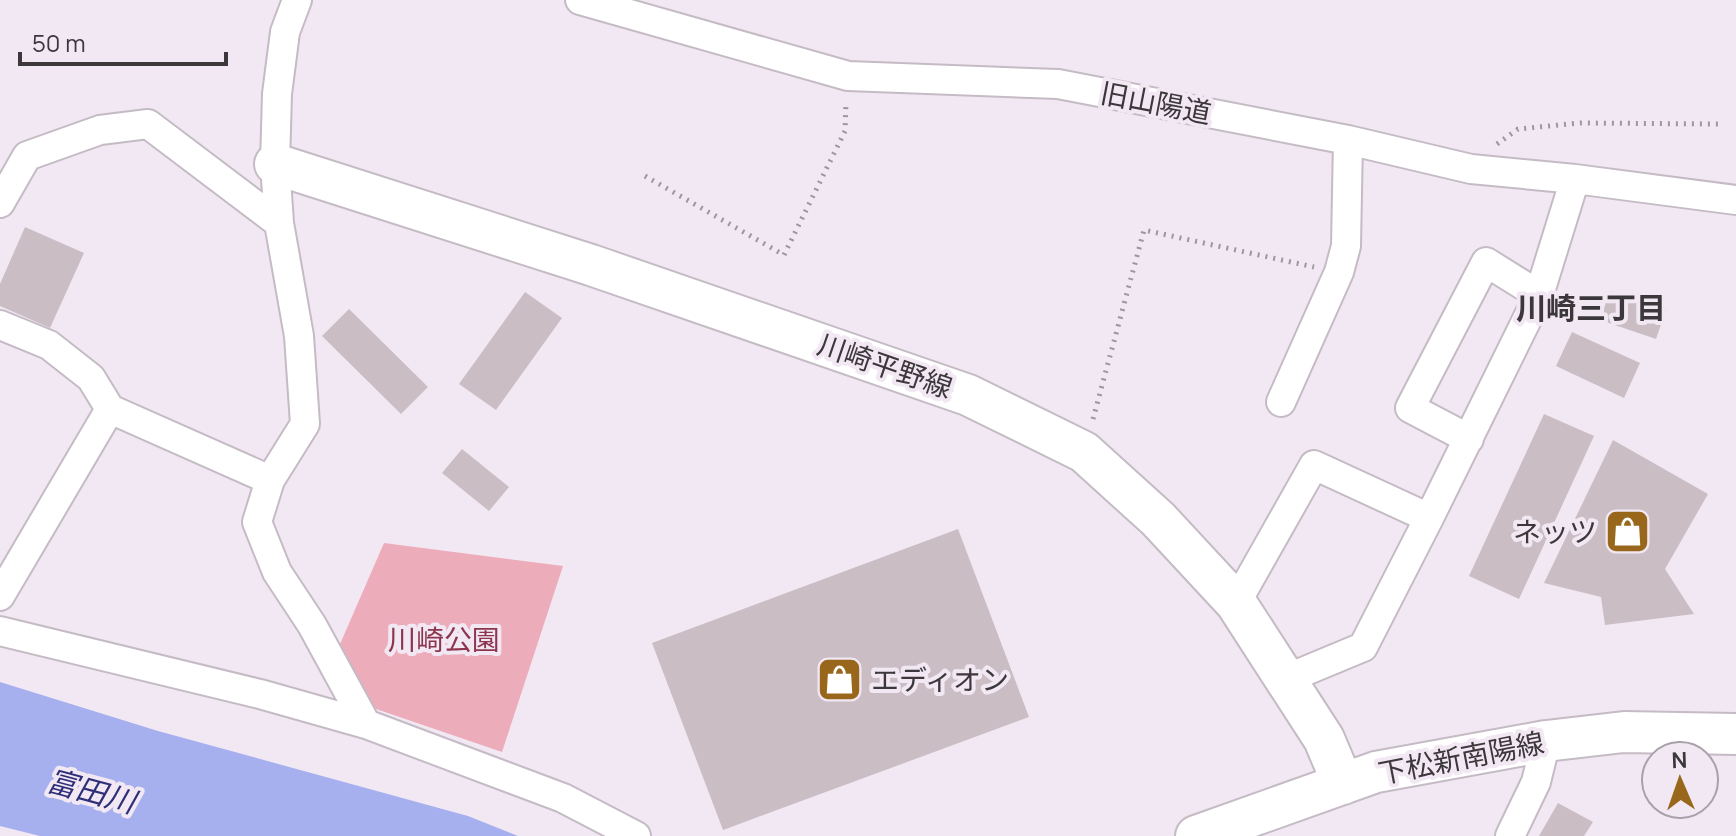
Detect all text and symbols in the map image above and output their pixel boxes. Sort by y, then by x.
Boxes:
scale bar [20,16,226,66]
text: 50 m [32,26,86,59]
street label: 旧山陽道 [1098,73,1215,131]
district label: 川崎三丁目 [1516,287,1666,328]
street label: 川崎平野線 [813,324,958,406]
shop icon: ネッツ [1604,508,1652,556]
place label: ネッツ [1513,512,1597,550]
park label: 川崎公園 [388,620,500,658]
shop icon: エディオン [816,656,864,704]
place label: エディオン [871,660,1009,698]
street label: 下松新南陽線 [1375,722,1547,792]
north arrow [1640,740,1720,820]
text: N [1671,745,1688,775]
water label: 富田川 [43,759,143,823]

